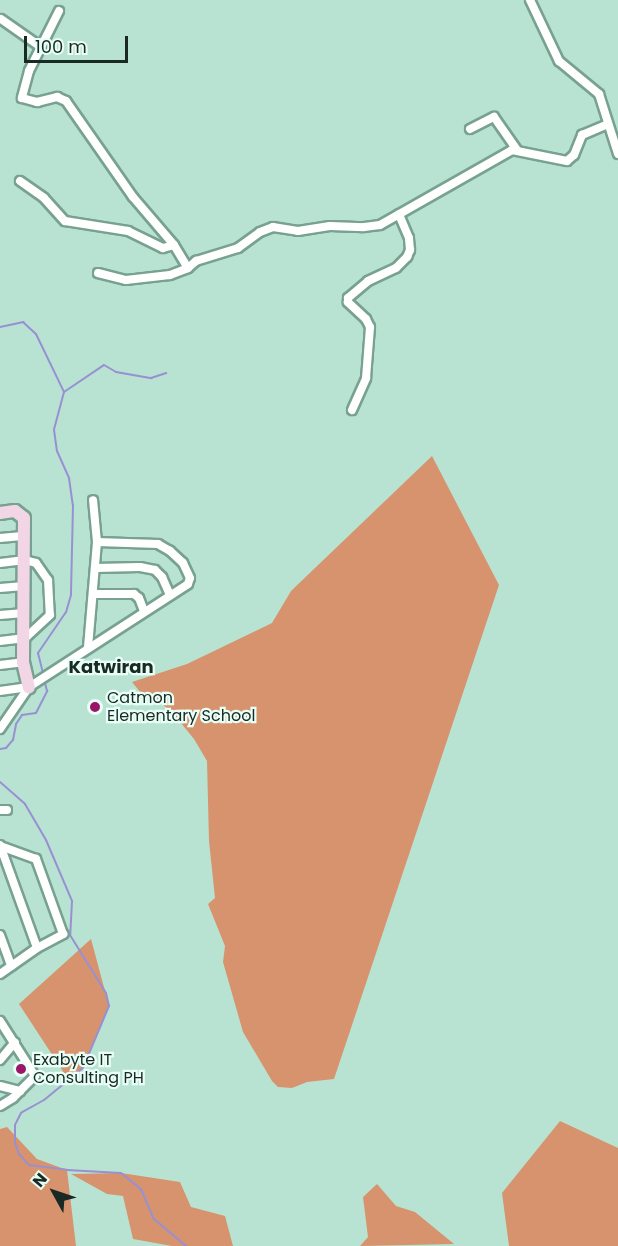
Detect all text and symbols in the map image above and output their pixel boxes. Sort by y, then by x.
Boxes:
scale bar [27,24,130,62]
text: 100 m [35,34,87,59]
district label: Katwiran [68,656,154,678]
place label: Catmon Elementary School [107,688,255,726]
marker: Catmon Elementary School [88,700,102,714]
place label: Exabyte IT Consulting PH [33,1050,144,1088]
marker: Exabyte IT Consulting PH [14,1062,28,1076]
north arrow [24,1162,84,1222]
text: N [27,1168,53,1192]

